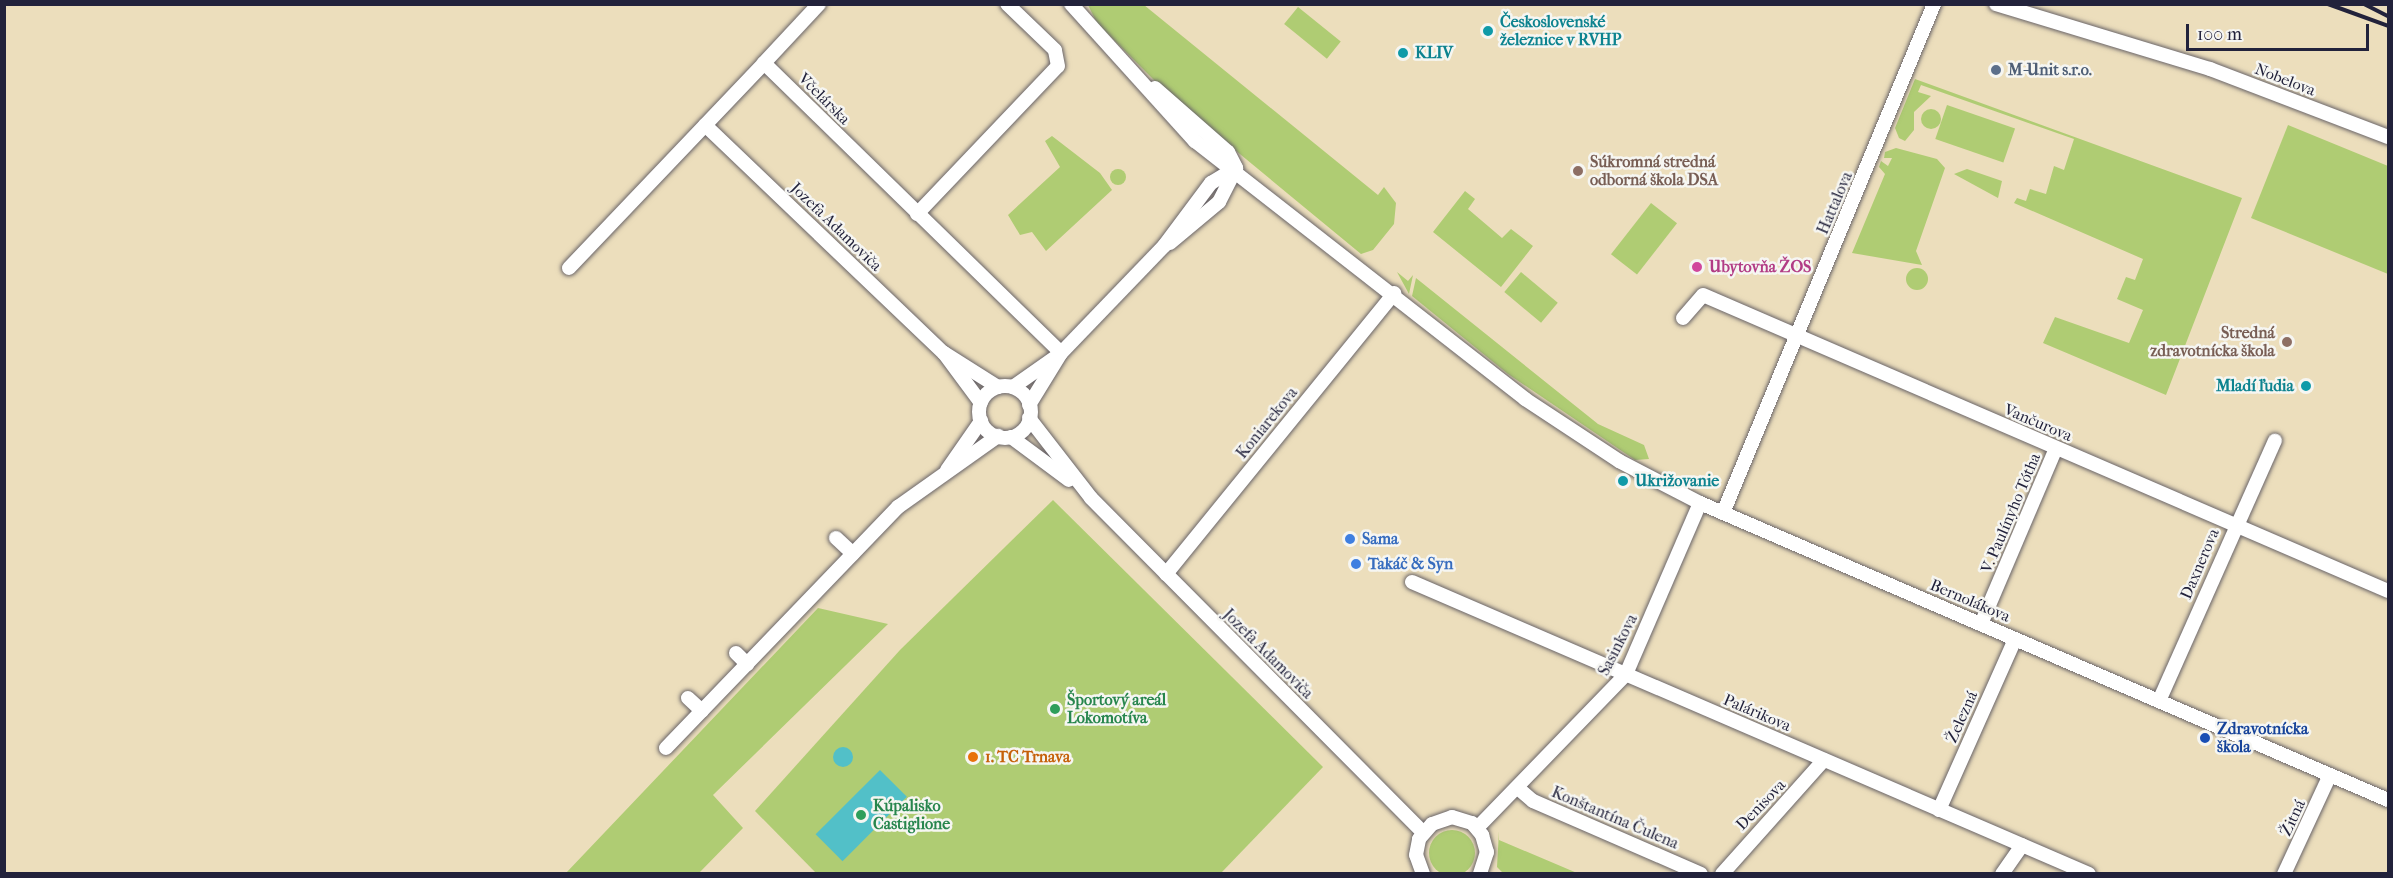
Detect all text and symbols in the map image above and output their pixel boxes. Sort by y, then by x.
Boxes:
place label: Československé železnice v RVHP [1500,12,1621,50]
scale bar [2189,12,2372,50]
marker: Československé železnice v RVHP [1481,24,1495,38]
text: 100 m [2197,24,2242,45]
place label: KLIV [1415,43,1453,63]
marker: KLIV [1396,46,1410,60]
place label: M-Unit s.r.o. [2008,60,2092,80]
street label: Nobelova [2252,60,2318,100]
marker: M-Unit s.r.o. [1989,63,2003,77]
street label: Včelárska [794,69,854,129]
place label: Súkromná stredná odborná škola DSA [1590,152,1718,190]
marker: Súkromná stredná odborná škola DSA [1571,164,1585,178]
street label: Hattalova [1813,169,1857,237]
street label: Jozefa Adamoviča [786,179,886,275]
place label: Ubytovňa ŽOS [1709,257,1811,277]
marker: Ubytovňa ŽOS [1690,260,1704,274]
place label: Stredná zdravotnícka škola [2150,323,2275,361]
marker: Stredná zdravotnícka škola [2280,335,2294,349]
place label: Mladí ľudia [2216,376,2294,396]
marker: Mladí ľudia [2299,379,2313,393]
street label: Koniarekova [1232,383,1302,463]
street label: Vančurova [2001,400,2075,446]
street label: V. Paulínyho Tótha [1977,450,2045,576]
place label: Ukrižovanie [1635,471,1719,491]
marker: Ukrižovanie [1616,474,1630,488]
street label: Daxnerova [2177,526,2223,602]
place label: Sama [1362,529,1398,549]
marker: Sama [1343,532,1357,546]
place label: Takáč & Syn [1368,554,1453,574]
marker: Takáč & Syn [1349,557,1363,571]
street label: Bernolákova [1927,576,2013,626]
street label: Jozefa Adamoviča [1219,605,1317,703]
street label: Sasinkova [1594,611,1642,679]
street label: Železná [1942,688,1982,746]
place label: Športový areál Lokomotíva [1067,690,1166,728]
street label: Palárikova [1720,690,1794,736]
marker: Športový areál Lokomotíva [1048,702,1062,716]
place label: Zdravotnícka škola [2217,719,2308,757]
marker: Zdravotnícka škola [2198,731,2212,745]
place label: 1. TC Trnava [985,747,1070,767]
marker: 1. TC Trnava [966,750,980,764]
street label: Denisova [1732,776,1790,834]
street label: Konštantína Čulena [1549,783,1681,853]
place label: Kúpalisko Castiglione [873,796,950,834]
street label: Žitná [2276,797,2310,839]
marker: Kúpalisko Castiglione [854,808,868,822]

